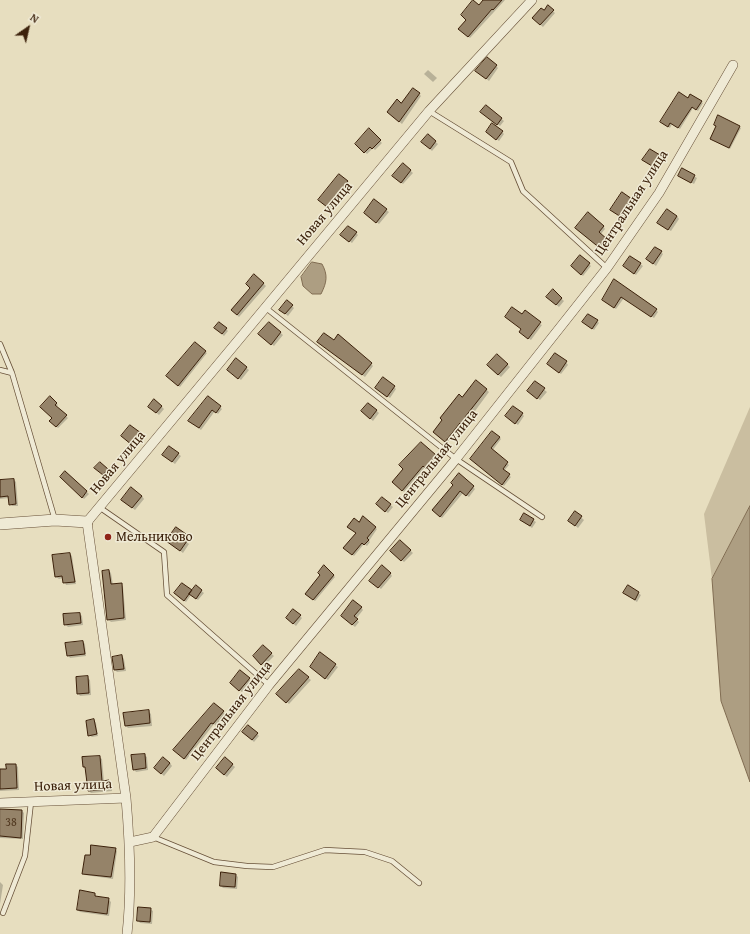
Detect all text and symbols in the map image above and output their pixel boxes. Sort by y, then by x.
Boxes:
north arrow [8,8,48,48]
text: N [27,9,42,27]
street label: Центральная улица [592,147,672,259]
street label: Новая улица [294,179,356,249]
street label: Центральная улица [392,406,482,512]
street label: Новая улица [87,428,149,498]
place label: Мельниково [116,529,193,545]
marker: Мельниково [103,532,113,542]
street label: Центральная улица [188,658,276,764]
street label: Новая улица [34,776,112,796]
house number: 38 [5,816,17,830]

